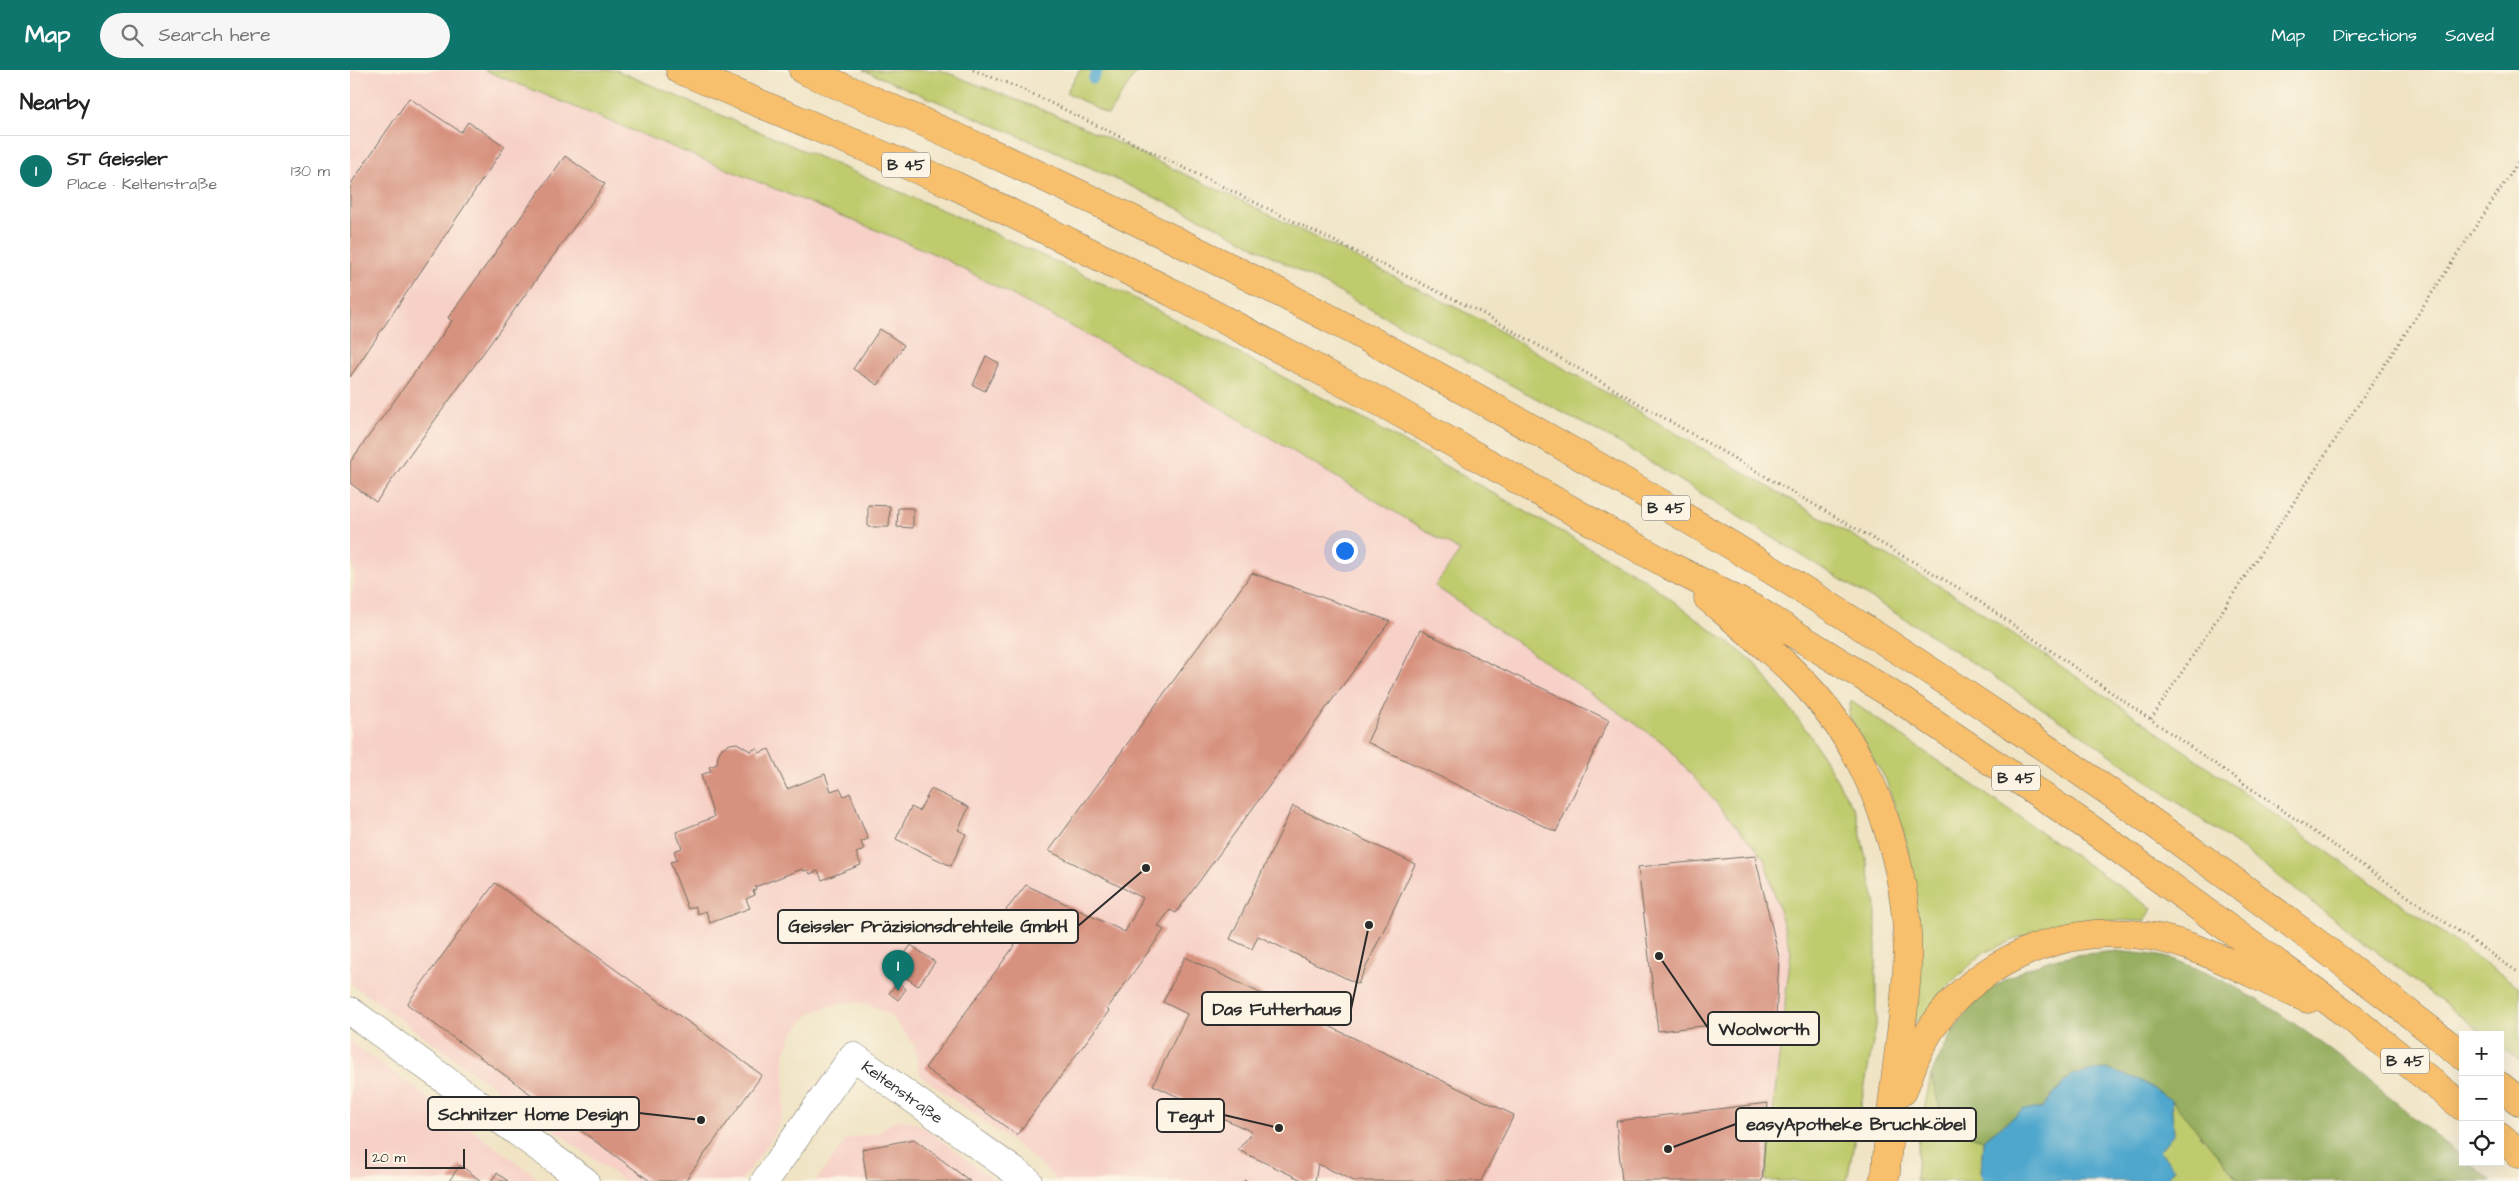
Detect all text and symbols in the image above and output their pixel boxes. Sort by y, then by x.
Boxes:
search box [100,13,450,58]
text: Map [25,18,70,52]
icon: search [118,21,146,49]
text: Search here [158,22,271,49]
text: Map [2271,23,2305,48]
text: Directions [2333,23,2417,48]
text: Saved [2445,23,2494,48]
text: Nearby [20,88,90,117]
text: ST Geissler [67,146,168,173]
road number: B 45 [882,152,930,178]
text: 1 [35,160,37,182]
text: 130 m [291,160,330,182]
text: Place · Keltenstraße [67,173,217,195]
road number: B 45 [1642,496,1690,520]
your location [1332,538,1358,564]
road number: B 45 [1992,766,2040,790]
callout: Geissler Präzisionsdrehteile GmbH [778,910,1078,943]
text: Geissler Präzisionsdrehteile GmbH [788,914,1068,939]
pin: 1 [882,950,914,991]
callout: Das Futterhaus [1202,992,1351,1025]
text: Das Futterhaus [1212,997,1342,1022]
callout: Woolworth [1708,1012,1819,1045]
text: Woolworth [1718,1017,1810,1042]
map controls [2459,1031,2504,1166]
button: + [2459,1031,2504,1076]
road number: B 45 [2381,1048,2429,1074]
street label: Keltenstraße [857,1056,948,1129]
button: − [2459,1076,2504,1121]
callout: Schnitzer Home Design [428,1097,639,1130]
callout: Tegut [1157,1099,1224,1132]
text: Schnitzer Home Design [437,1102,628,1128]
text: Tegut [1167,1104,1215,1130]
callout: easyApotheke Bruchköbel [1736,1108,1976,1141]
text: easyApotheke Bruchköbel [1746,1112,1966,1138]
button: locate [2459,1121,2504,1166]
scale bar [365,1146,465,1169]
text: 20 m [372,1148,405,1168]

